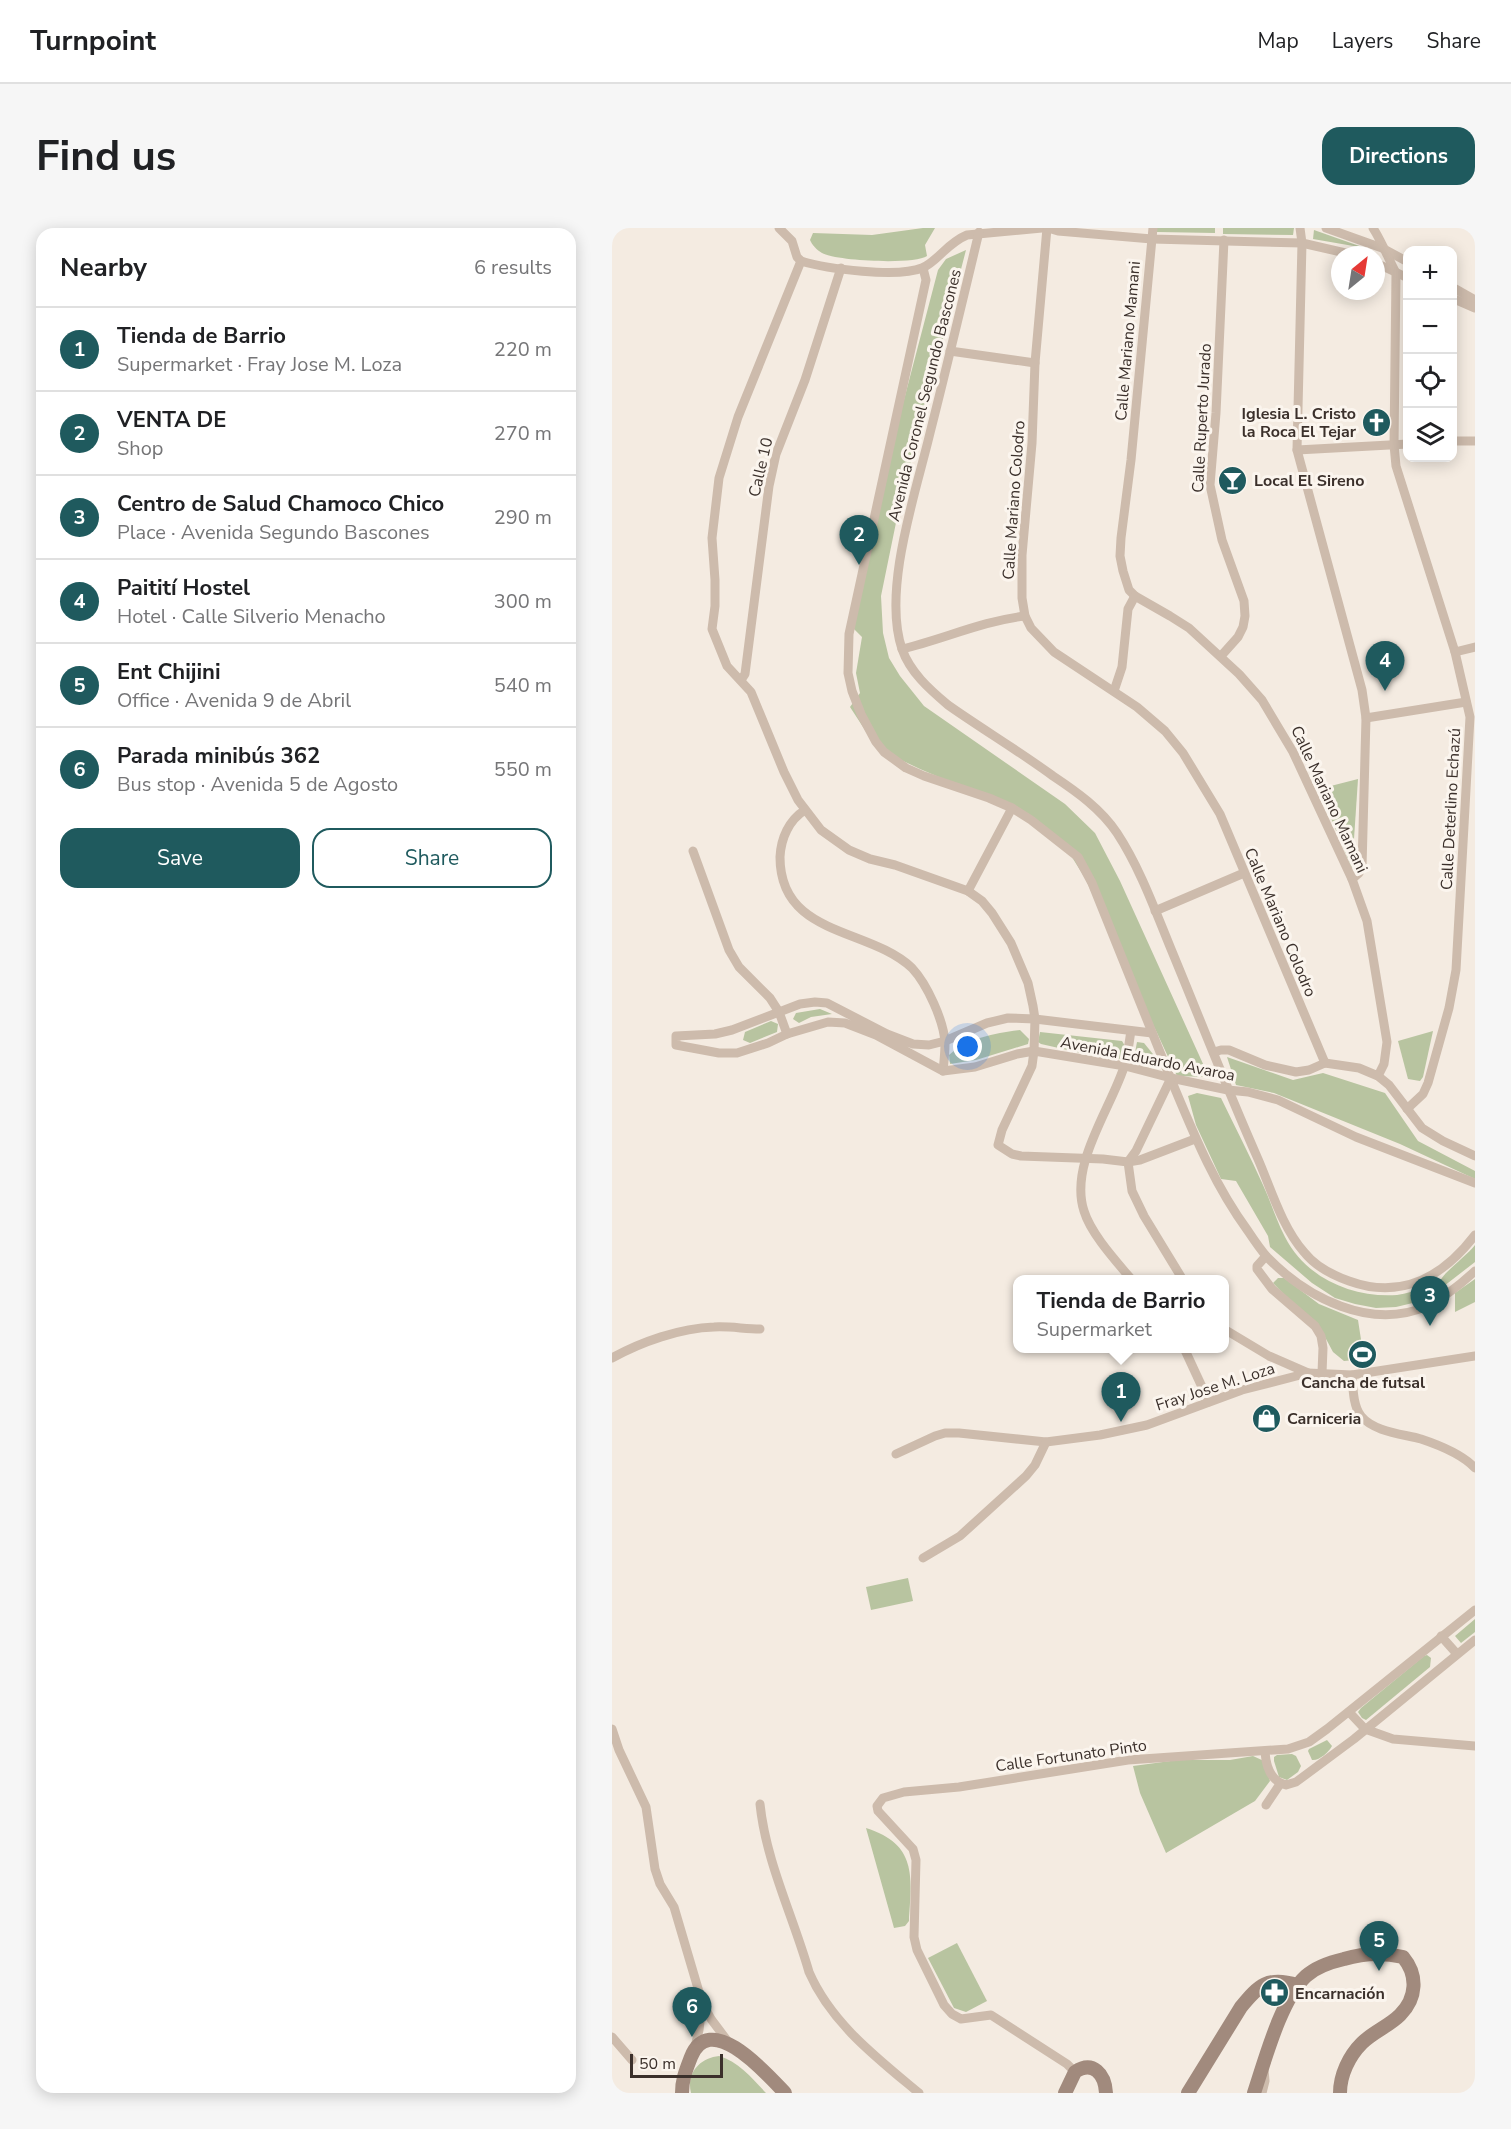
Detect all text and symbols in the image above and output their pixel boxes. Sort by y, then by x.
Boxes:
text: Turnpoint [30,22,156,60]
text: Map [1257,27,1299,55]
text: Layers [1332,27,1393,55]
text: Share [1426,27,1481,55]
button: Directions [1322,127,1475,185]
text: Find us [36,128,176,185]
north arrow [1331,246,1385,300]
map controls [1403,246,1457,462]
button: + [1403,246,1457,300]
text: Nearby [60,250,147,285]
text: 6 results [474,254,552,281]
street label: Calle Mariano Mamani [1110,260,1146,422]
street label: Avenida Coronel Segundo Bascones [883,267,967,524]
button: − [1403,300,1457,354]
text: Tienda de Barrio [117,321,286,351]
text: 1 [74,336,86,363]
text: 220 m [494,336,552,363]
street label: Calle Ruperto Jurado [1187,343,1217,493]
text: Supermarket · Fray Jose M. Loza [117,351,402,378]
button: locate [1403,354,1457,408]
place label: Iglesia L. Cristo la Roca El Tejar [1241,403,1357,443]
text: VENTA DE [117,405,226,435]
church icon: Iglesia L. Cristo la Roca El Tejar [1361,406,1393,438]
button: layers [1403,408,1457,462]
text: 2 [74,420,86,447]
text: 270 m [494,420,552,447]
street label: Calle Mariano Colodro [997,420,1031,580]
text: Shop [117,435,163,462]
street label: Calle 10 [743,435,778,499]
bar icon: Local El Sireno [1217,464,1249,496]
place label: Local El Sireno [1254,470,1364,492]
text: Centro de Salud Chamoco Chico [117,489,444,519]
text: 3 [74,504,86,531]
text: 290 m [494,504,552,531]
pin: 2 [840,516,878,565]
text: Place · Avenida Segundo Bascones [117,519,430,546]
text: Paitití Hostel [117,573,250,603]
text: 4 [74,588,86,615]
text: 300 m [494,588,552,615]
text: Hotel · Calle Silverio Menacho [117,603,386,630]
pin: 4 [1366,642,1404,691]
text: Ent Chijini [117,657,221,687]
text: 5 [74,672,86,699]
text: 540 m [494,672,552,699]
text: Office · Avenida 9 de Abril [117,687,351,714]
street label: Calle Mariano Mamani [1285,722,1373,877]
street label: Calle Deterlino Echazú [1436,727,1466,891]
text: Parada minibús 362 [117,741,320,771]
text: 6 [74,756,86,783]
text: 550 m [494,756,552,783]
text: Bus stop · Avenida 5 de Agosto [117,771,398,798]
button: Save [60,828,300,888]
button: Share [312,828,552,888]
street label: Calle Mariano Colodro [1239,845,1321,1000]
street label: Avenida Eduardo Avaroa [1059,1031,1237,1087]
your location [953,1032,982,1061]
popup [1013,1275,1229,1353]
pin: 3 [1410,1276,1450,1326]
text: Tienda de Barrio [1036,1286,1206,1316]
text: Supermarket [1036,1316,1152,1343]
sports icon: Cancha de futsal [1347,1338,1379,1370]
street label: Fray Jose M. Loza [1153,1357,1278,1417]
pin: 1 [1102,1372,1140,1422]
place label: Cancha de futsal [1301,1372,1425,1394]
shop icon: Carniceria [1250,1402,1282,1434]
place label: Carniceria [1287,1408,1361,1430]
street label: Calle Fortunato Pinto [994,1734,1148,1777]
pin: 5 [1360,1922,1398,1971]
pharmacy icon: Encarnación [1258,1977,1290,2009]
place label: Encarnación [1295,1983,1385,2005]
pin: 6 [672,1988,712,2037]
scale bar [630,2051,723,2078]
text: 50 m [639,2053,676,2075]

